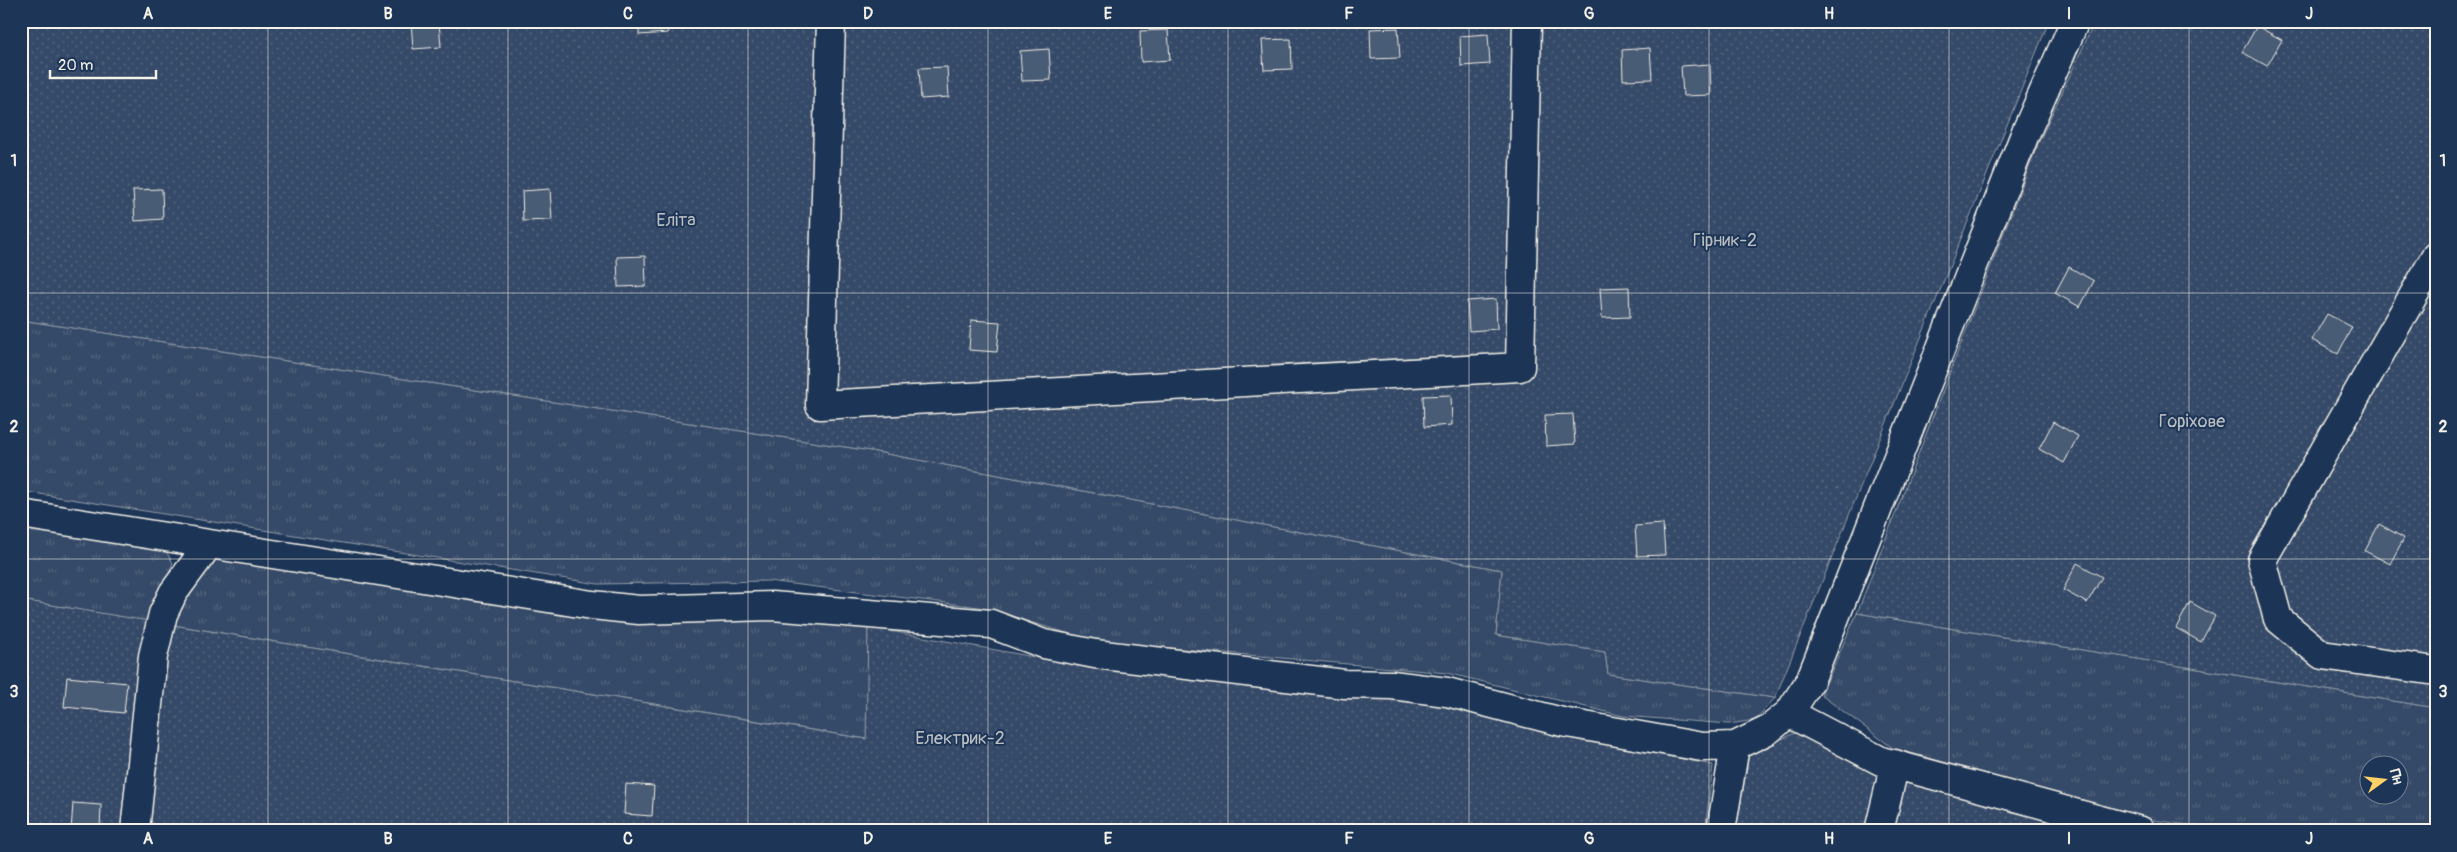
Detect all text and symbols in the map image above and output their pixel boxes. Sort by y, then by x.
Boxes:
text: A [143,4,154,24]
text: B [383,4,393,24]
text: C [623,4,633,24]
text: D [863,4,873,24]
text: E [1104,4,1113,24]
text: F [1344,4,1354,24]
text: G [1584,4,1595,24]
text: H [1824,4,1834,24]
text: I [2067,4,2071,24]
text: J [2305,4,2313,24]
scale bar [50,48,156,80]
text: 20 m [58,56,93,75]
text: 1 [11,151,17,171]
text: 1 [2440,151,2446,171]
park label: Еліта [656,209,696,232]
park label: Гірник-2 [1693,229,1757,252]
park label: Горіхове [2159,410,2225,433]
text: 2 [10,417,19,437]
text: 2 [2439,417,2448,437]
text: 3 [10,682,19,702]
text: 3 [2439,682,2448,702]
park label: Електрик-2 [915,727,1005,750]
north arrow [2360,754,2410,804]
text: Пн [2386,767,2406,786]
text: A [143,829,154,849]
text: B [383,829,393,849]
text: C [623,829,633,849]
text: D [863,829,873,849]
text: E [1104,829,1113,849]
text: F [1344,829,1354,849]
text: G [1584,829,1595,849]
text: H [1824,829,1834,849]
text: I [2067,829,2071,849]
text: J [2305,829,2313,849]

